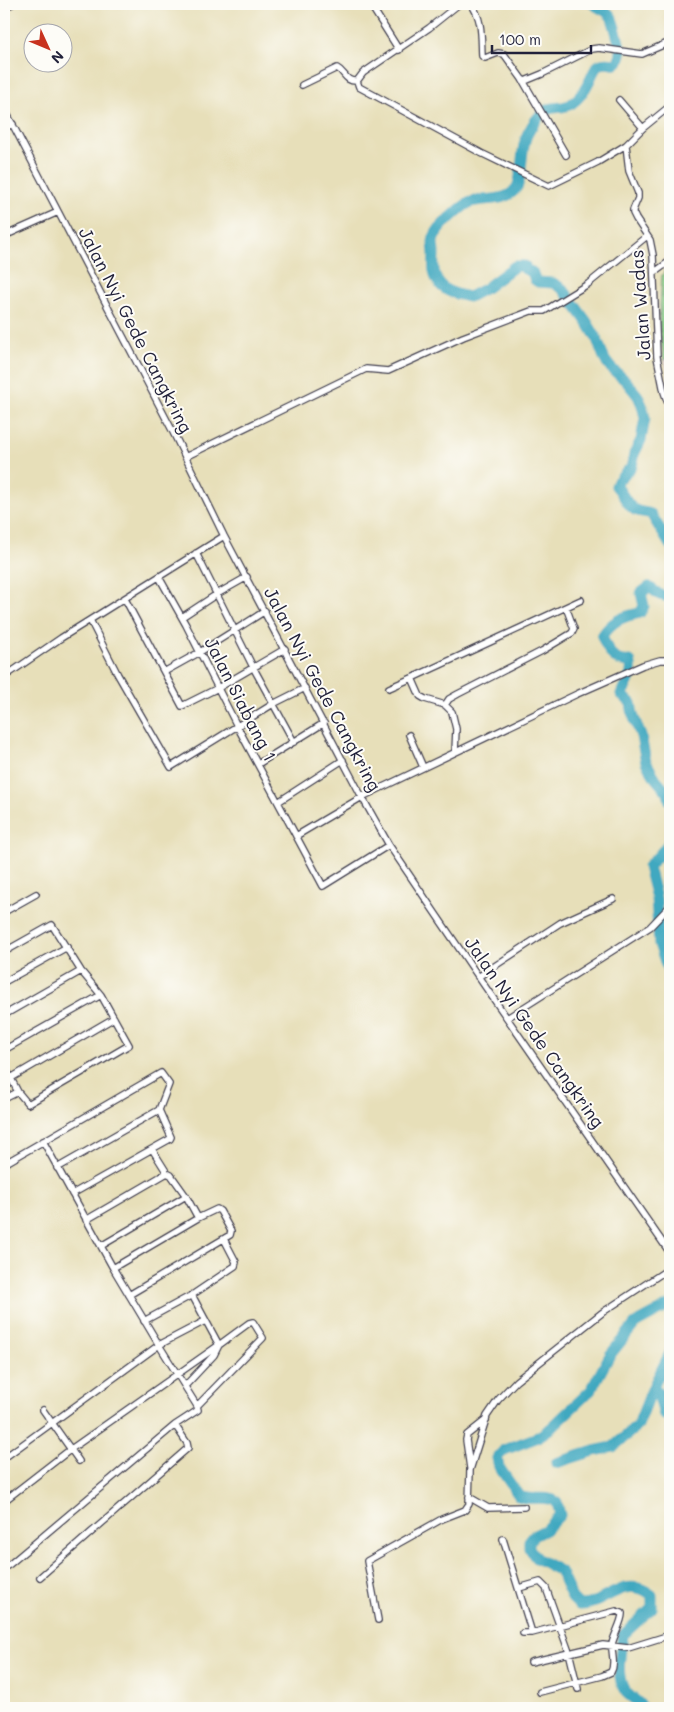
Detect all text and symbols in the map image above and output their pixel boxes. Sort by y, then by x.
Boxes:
north arrow [22,22,72,72]
scale bar [492,22,590,54]
text: 100 m [499,29,541,49]
text: N [47,47,68,68]
street label: Jalan Nyi Gede Cangkring [73,223,199,437]
street label: Jalan Wadas [624,249,656,361]
street label: Jalan Nyi Gede Cangkring [259,583,387,795]
street label: Jalan Siabang 1 [199,633,283,765]
street label: Jalan Nyi Gede Cangkring [460,932,610,1132]

